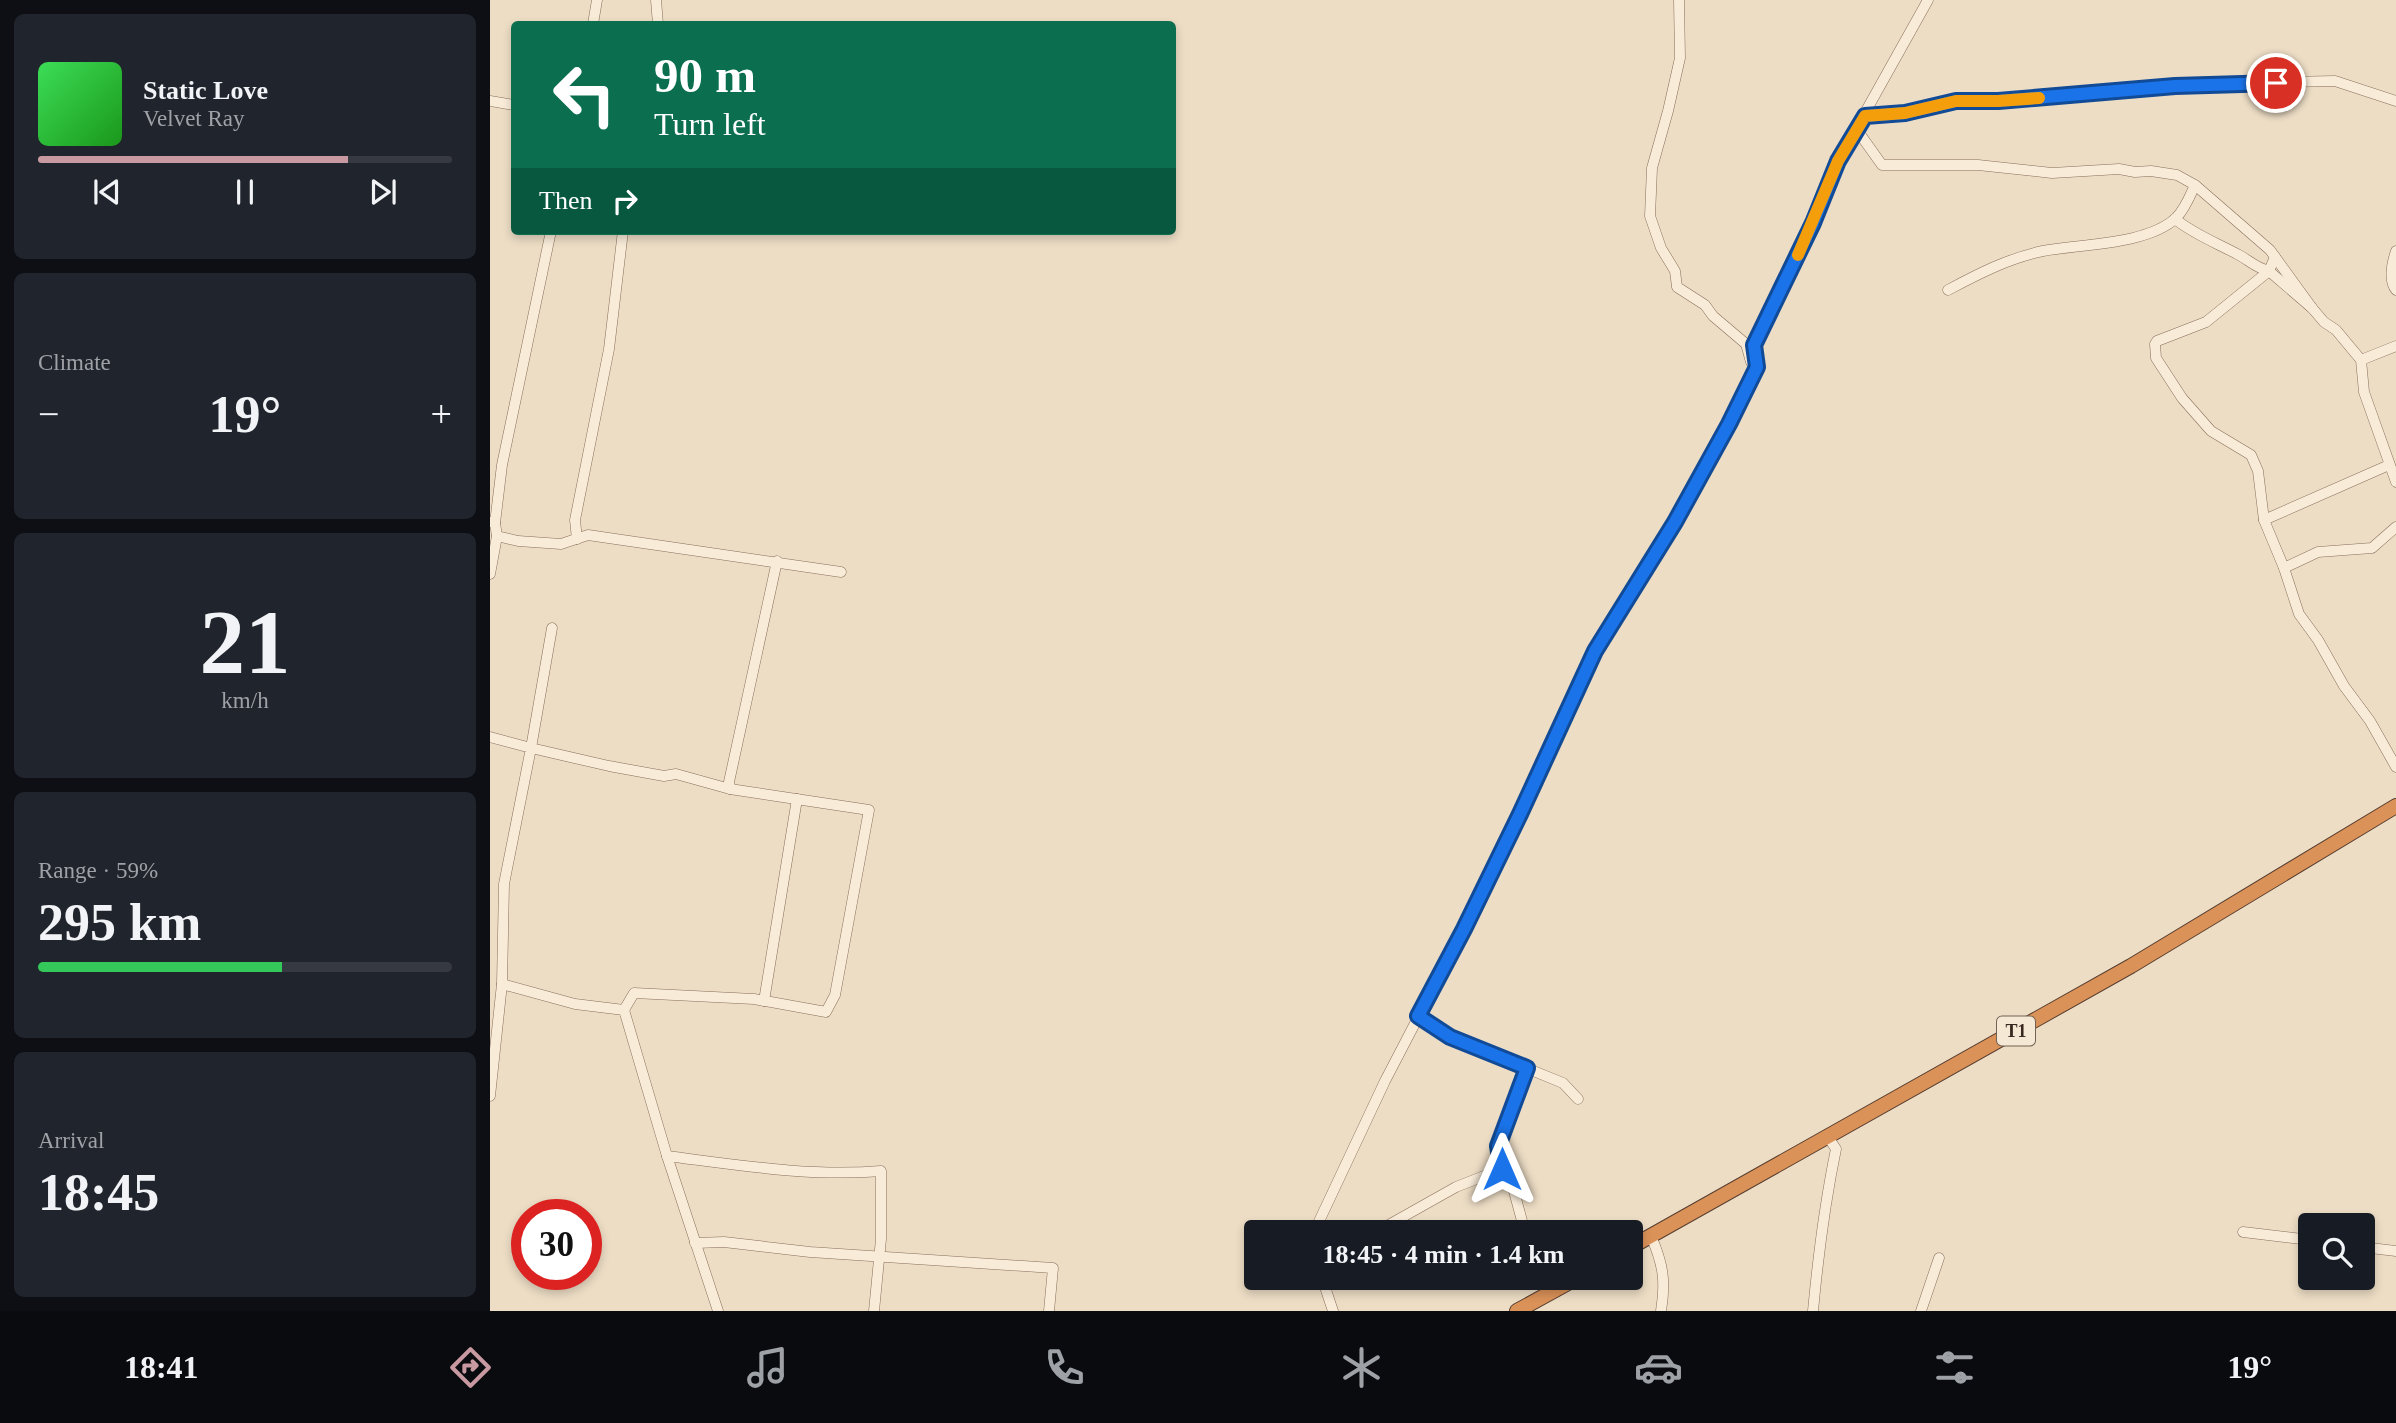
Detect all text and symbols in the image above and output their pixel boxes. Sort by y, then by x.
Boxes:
text: 90 m [654,48,756,103]
icon: left [539,49,630,140]
pin [2246,53,2306,113]
icon: arrive [2257,64,2295,102]
text: Static Love [143,76,268,105]
text: Velvet Ray [143,106,245,131]
text: Turn left [654,106,766,142]
icon: previous [88,173,126,211]
icon: pause [226,173,264,211]
icon: next [364,173,402,211]
icon: right [606,182,644,220]
text: Then [539,186,592,215]
text: Climate [38,350,111,375]
text: 19° [209,386,281,443]
text: − [38,393,59,435]
text: + [431,393,452,435]
text: 21 [200,592,291,693]
text: km/h [221,688,269,713]
text: Range · 59% [38,858,158,883]
text: 295 km [38,894,201,951]
road number: T1 [1997,1016,2035,1046]
text: Arrival [38,1128,104,1153]
position arrow [1465,1132,1539,1206]
text: 18:45 [38,1164,159,1221]
speed limit sign: 30 [511,1199,602,1290]
map controls [2298,1213,2375,1290]
button: search [2298,1213,2375,1290]
text: 18:45 · 4 min · 1.4 km [1323,1240,1564,1269]
icon: directions [446,1343,495,1392]
icon: music [743,1343,792,1392]
icon: phone [1040,1343,1089,1392]
icon: climate [1337,1343,1386,1392]
icon: car [1634,1343,1683,1392]
icon: filters [1930,1343,1979,1392]
text: 18:41 [124,1349,199,1385]
text: 19° [2227,1349,2272,1385]

